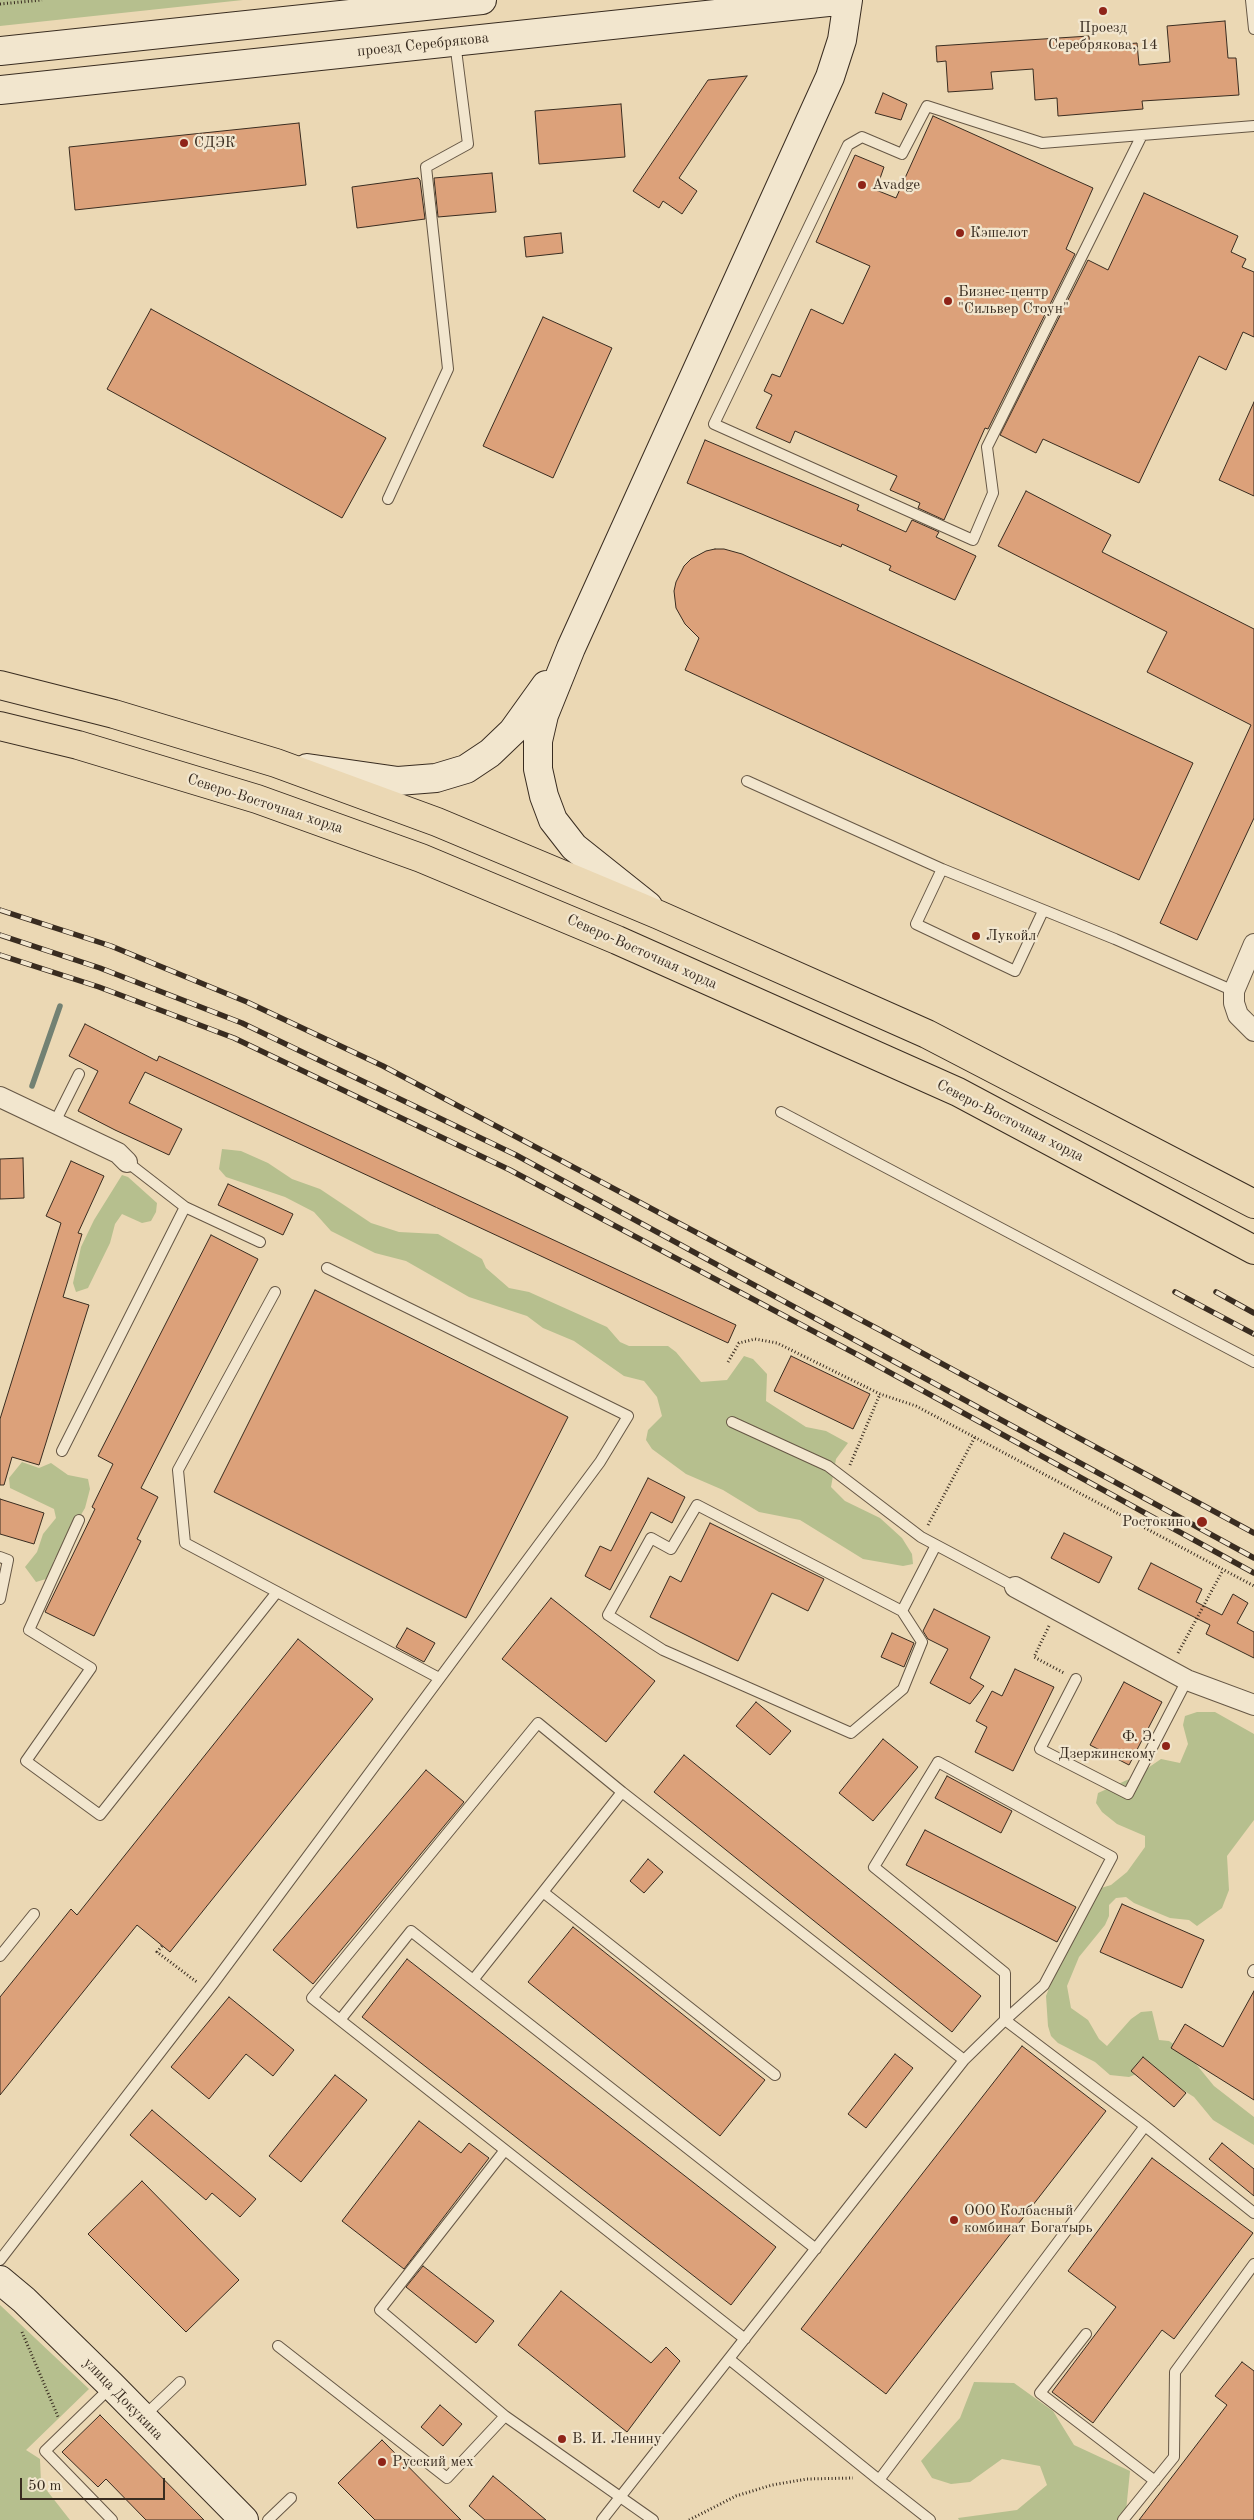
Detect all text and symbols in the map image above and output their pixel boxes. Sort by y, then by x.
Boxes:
marker: Проезд Серебрякова, 14 [1097,5,1109,17]
place label: Проезд Серебрякова, 14 [1048,19,1158,54]
street label: проезд Серебрякова [356,29,490,61]
place label: СДЭК [194,134,236,152]
marker: СДЭК [178,137,190,149]
place label: Avadge [872,176,920,194]
marker: Avadge [856,179,868,191]
place label: Кэшелот [970,224,1028,242]
marker: Кэшелот [954,227,966,239]
place label: Бизнес-центр "Сильвер Стоун" [958,283,1069,318]
marker: Бизнес-центр "Сильвер Стоун" [942,295,954,307]
street label: Северо-Восточная хорда [185,770,345,838]
street label: Северо-Восточная хорда [564,911,720,993]
place label: Лукойл [986,927,1036,945]
marker: Лукойл [970,930,982,942]
street label: Северо-Восточная хорда [933,1076,1087,1166]
place label: Ростокино [1122,1513,1191,1531]
marker: Ростокино [1195,1515,1209,1529]
place label: Ф. Э. Дзержинскому [1059,1728,1156,1763]
marker: Ф. Э. Дзержинскому [1160,1740,1172,1752]
place label: ООО Колбасный комбинат Богатырь [964,2202,1093,2237]
marker: ООО Колбасный комбинат Богатырь [948,2214,960,2226]
street label: улица Докукина [79,2354,167,2444]
place label: В. И. Ленину [572,2430,662,2448]
marker: В. И. Ленину [556,2433,568,2445]
place label: Русский мех [392,2453,474,2471]
marker: Русский мех [376,2456,388,2468]
scale bar [22,2468,168,2500]
text: 50 m [28,2479,62,2494]

